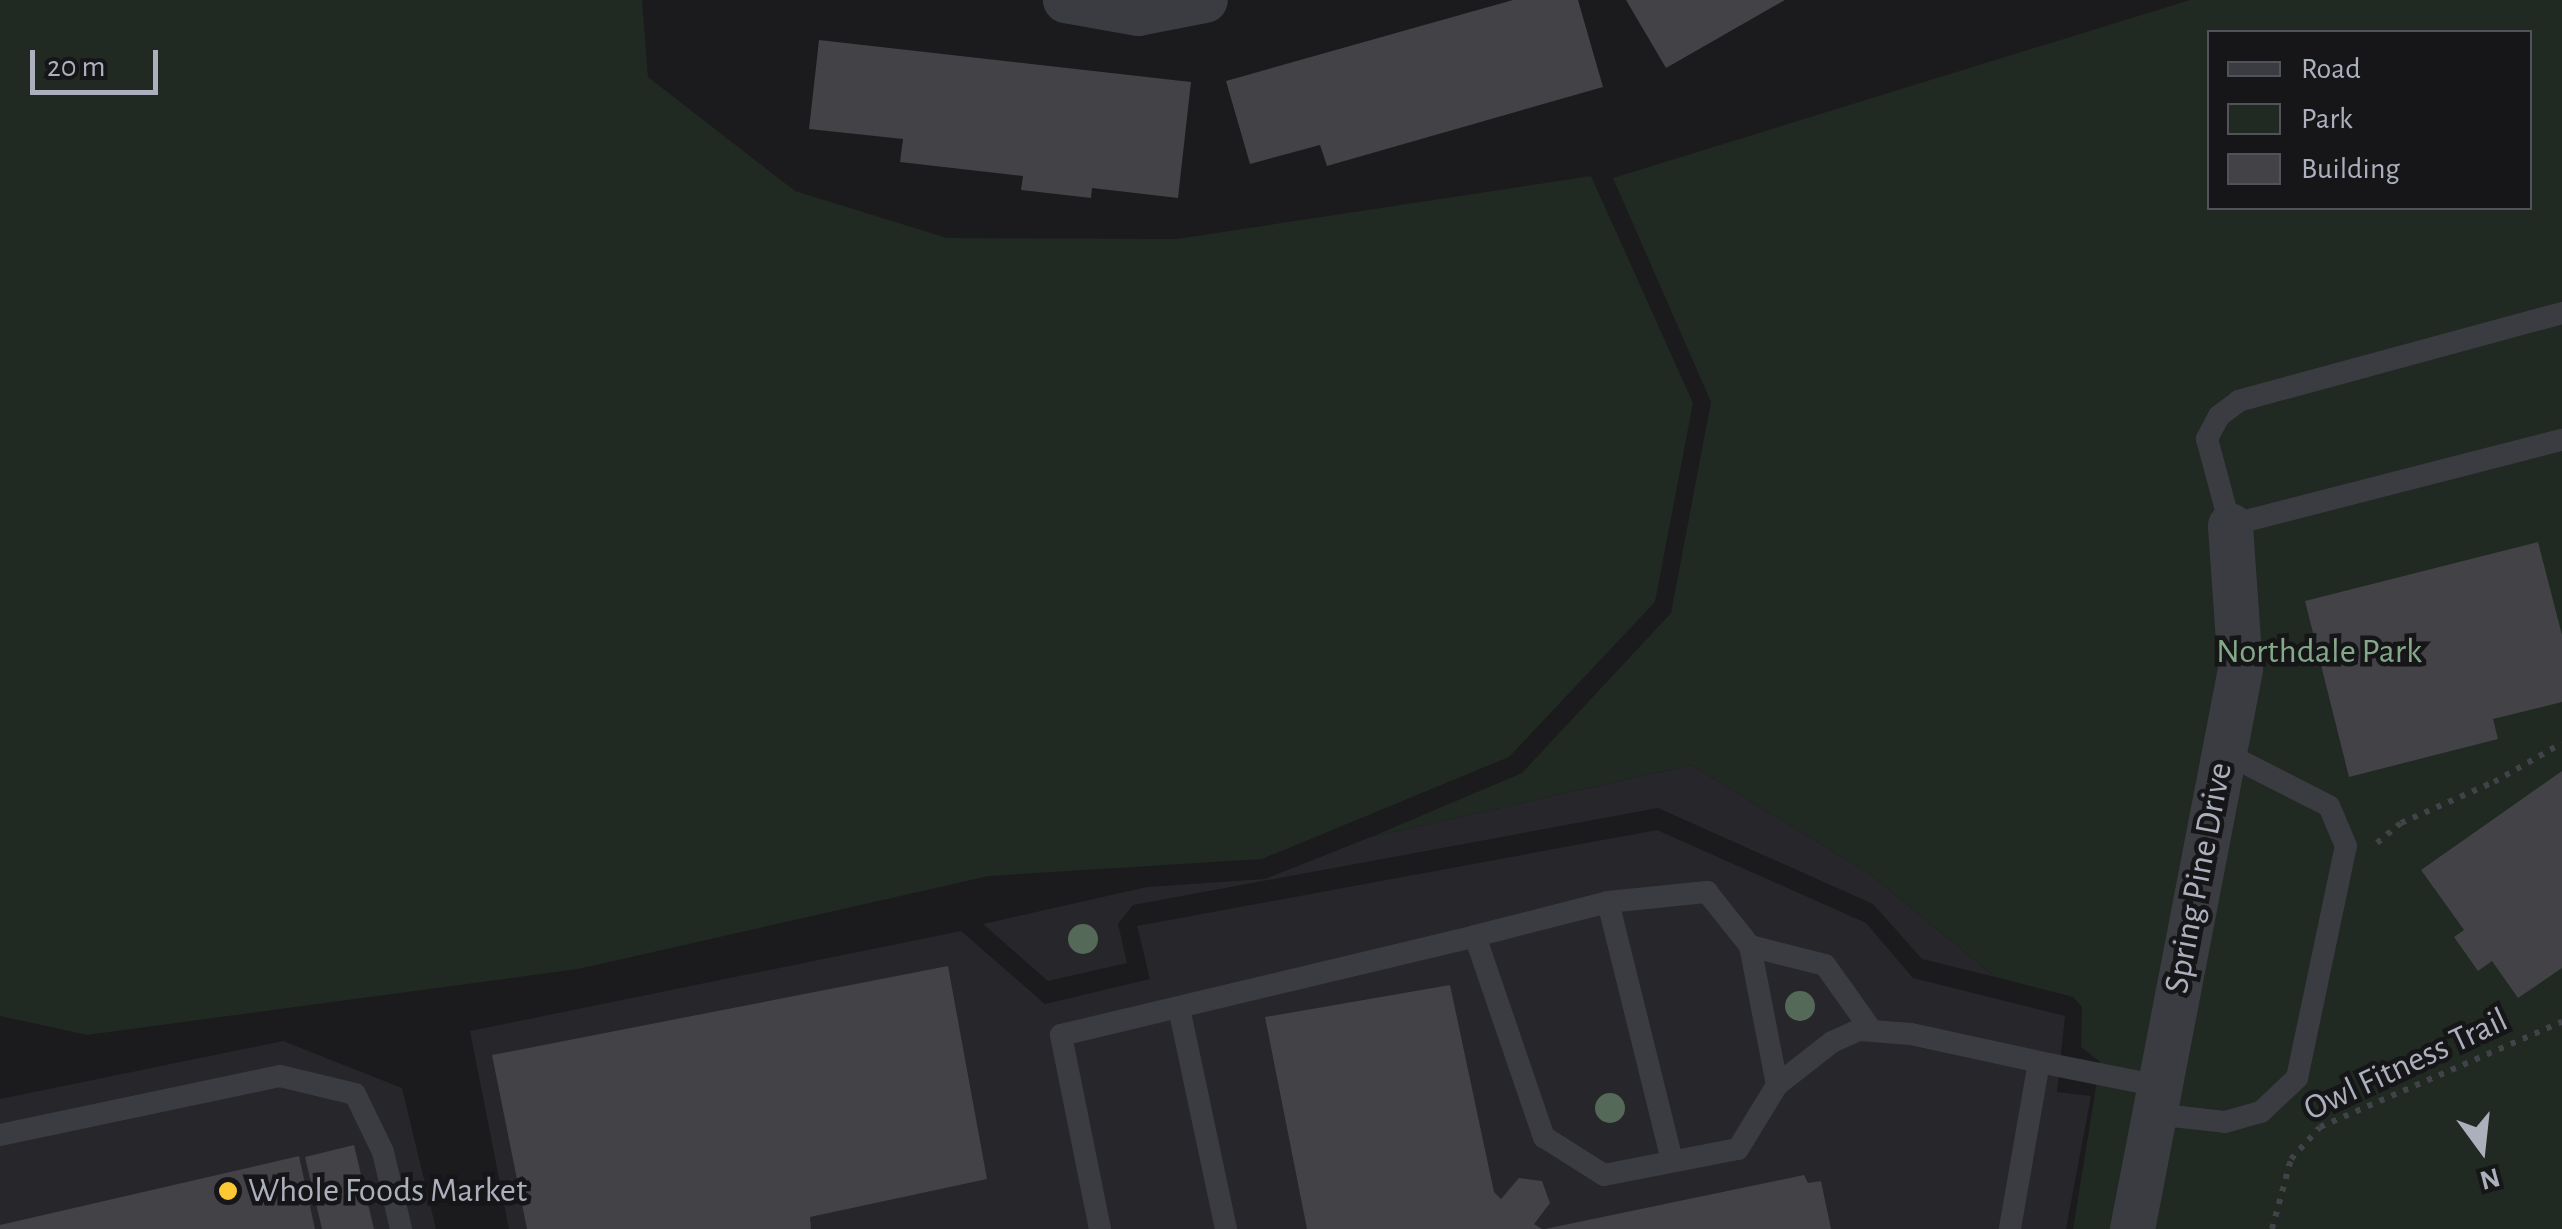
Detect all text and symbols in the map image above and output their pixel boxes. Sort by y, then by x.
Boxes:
scale bar [35,30,162,92]
legend [2207,30,2532,210]
text: 20 m [47,52,105,82]
text: Road [2301,54,2361,84]
text: Park [2301,104,2353,134]
text: Building [2301,154,2400,184]
park label: Northdale Park [2216,631,2422,673]
street label: Spring Pine Drive [2156,759,2242,997]
street label: Owl Fitness Trail [2297,999,2515,1131]
north arrow [2432,1099,2532,1199]
text: N [2477,1162,2503,1194]
place label: Whole Foods Market [248,1170,527,1212]
marker: Whole Foods Market [217,1180,239,1202]

